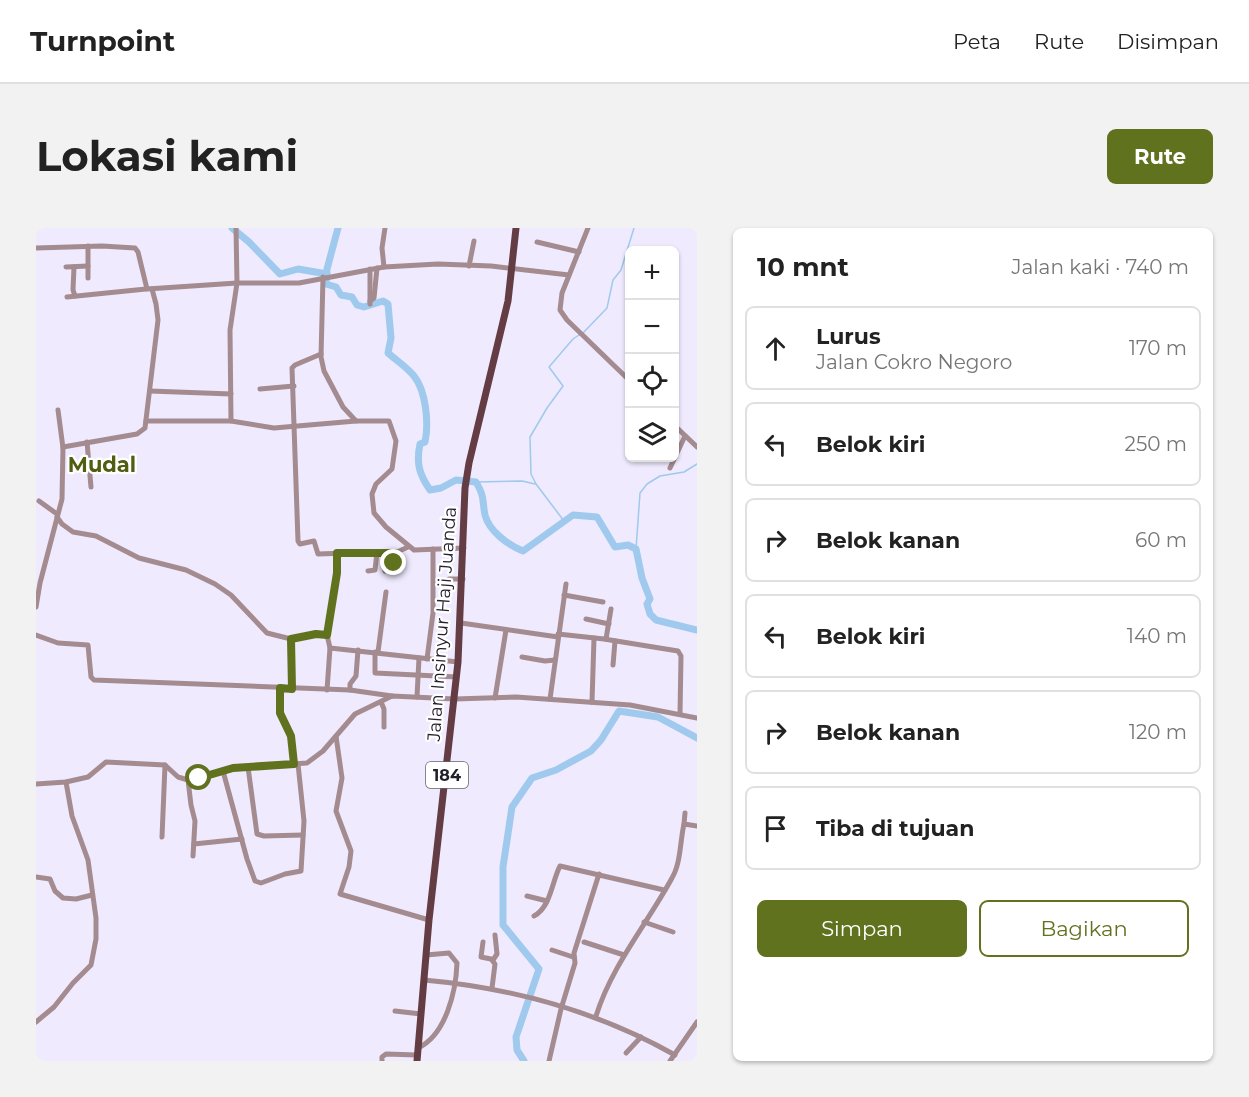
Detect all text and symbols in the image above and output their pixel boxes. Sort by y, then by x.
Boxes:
text: Turnpoint [30,24,175,58]
text: Peta [953,29,1001,54]
text: Rute [1034,29,1084,54]
text: Disimpan [1117,29,1219,54]
button: Rute [1107,129,1213,184]
text: Lokasi kami [36,130,298,182]
map controls [625,246,679,462]
button: + [625,246,679,300]
text: 10 mnt [757,251,849,283]
text: Jalan kaki · 740 m [1011,255,1189,279]
button: − [625,300,679,354]
text: Lurus [816,323,881,350]
icon: ahead [759,332,792,365]
text: 170 m [1129,336,1187,360]
text: Jalan Cokro Negoro [816,350,1012,374]
button: locate [625,354,679,408]
button: layers [625,408,679,462]
icon: left [759,428,792,461]
text: Belok kiri [816,431,925,458]
text: 250 m [1125,432,1187,456]
district label: Mudal [68,452,136,477]
street label: Jalan Insinyur Haji Juanda [423,506,461,743]
icon: right [759,524,792,557]
text: Belok kanan [816,527,960,554]
text: 60 m [1135,528,1187,552]
route end [380,549,406,575]
icon: left [759,620,792,653]
text: Belok kiri [816,623,925,650]
text: 140 m [1127,624,1187,648]
icon: right [759,716,792,749]
text: Belok kanan [816,719,960,746]
text: 120 m [1129,720,1187,744]
road number: 184 [426,762,468,788]
route start [185,764,211,790]
icon: arrive [759,812,792,845]
text: Tiba di tujuan [816,815,974,842]
button: Simpan [757,900,967,957]
button: Bagikan [979,900,1189,957]

